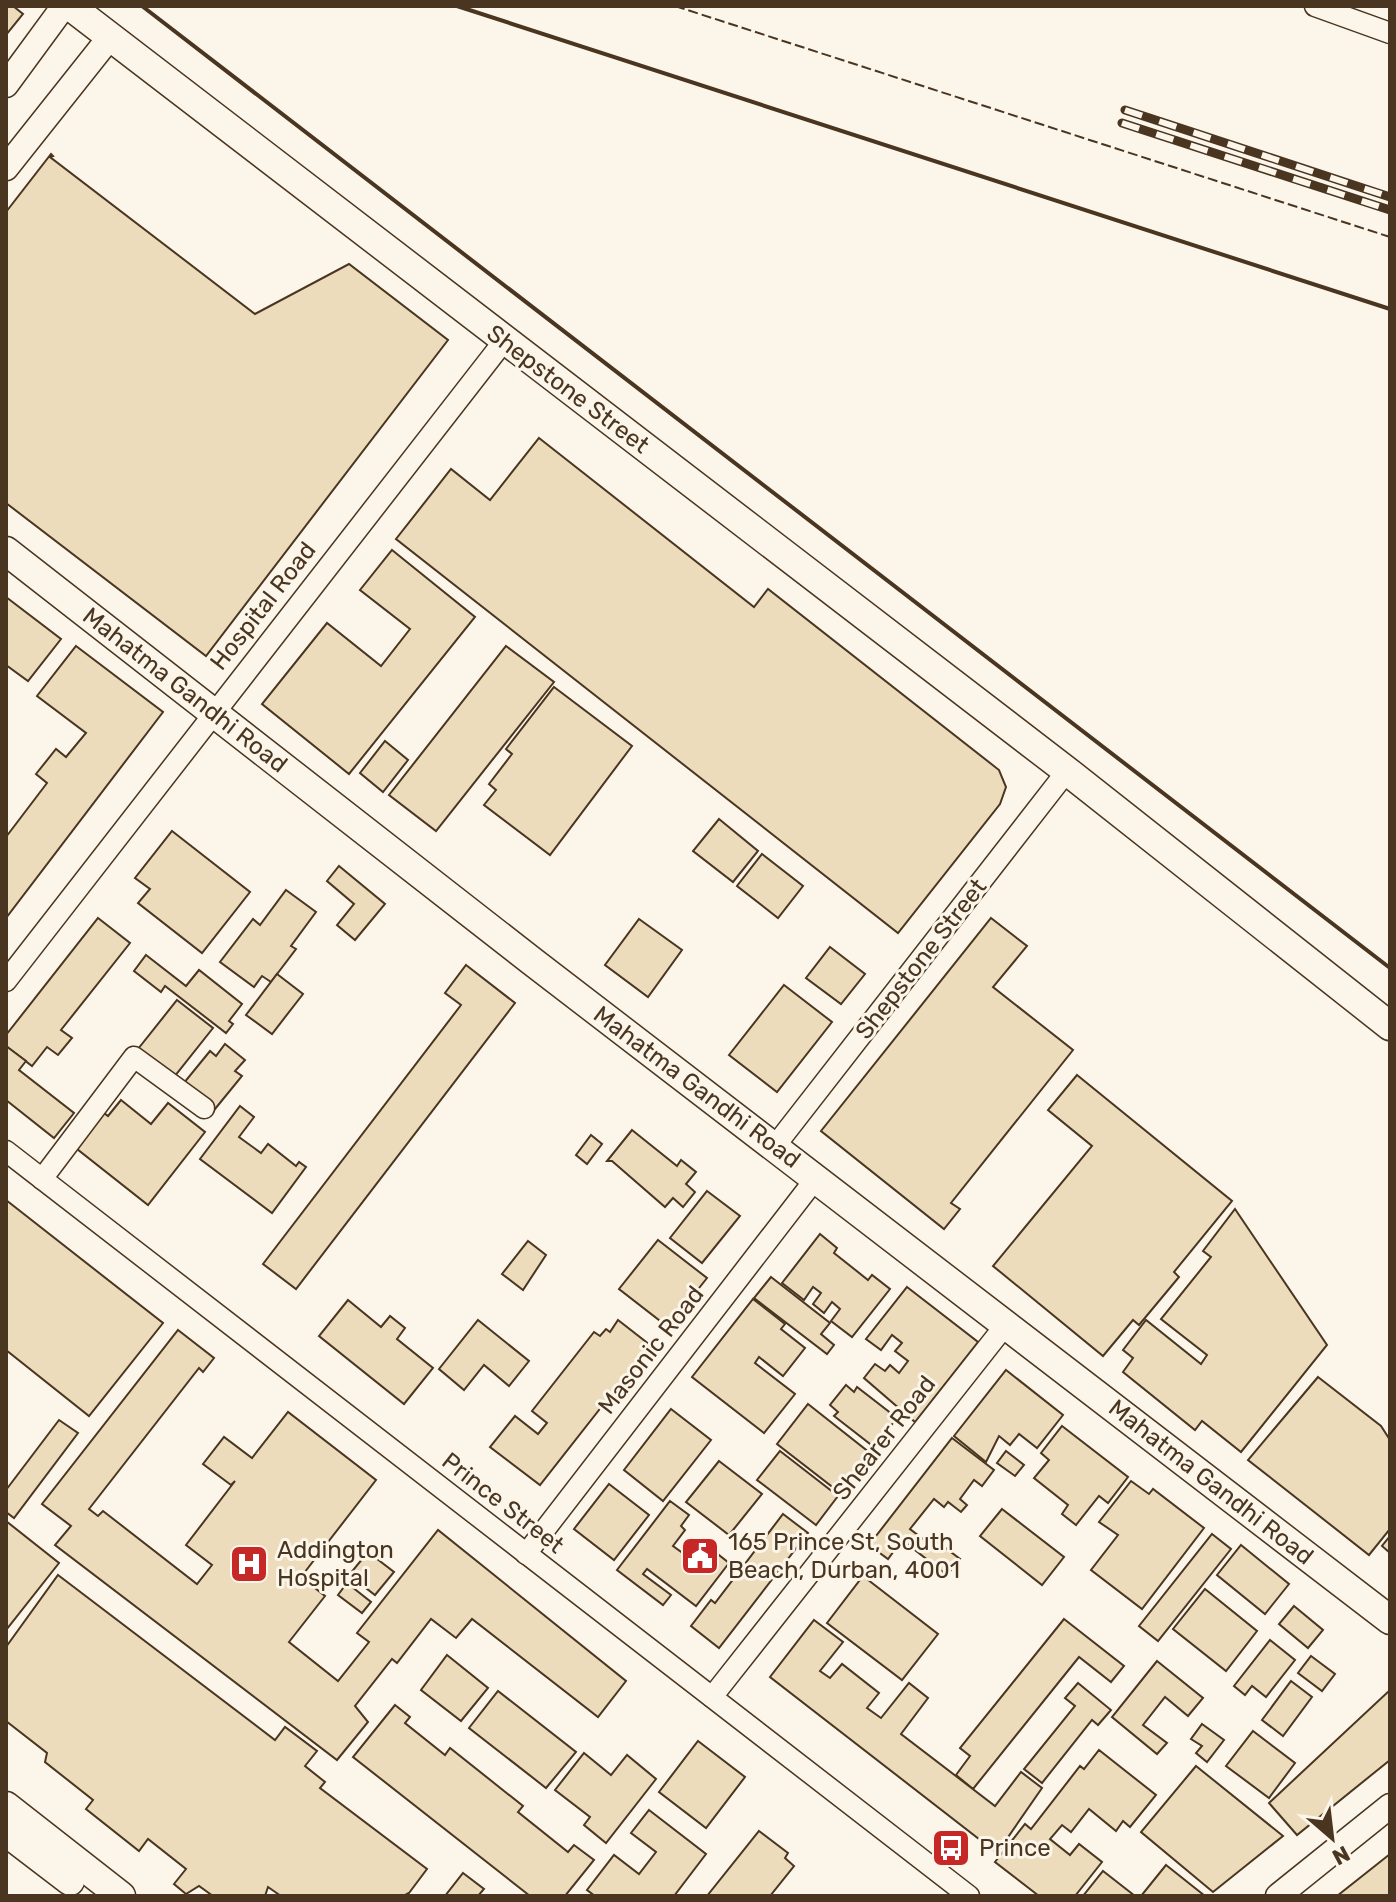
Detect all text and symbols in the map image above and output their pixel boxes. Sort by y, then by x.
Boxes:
street label: Shepstone Street [481,319,655,459]
street label: Hospital Road [204,537,322,675]
street label: Mahatma Gandhi Road [77,602,293,778]
street label: Shepstone Street [850,873,992,1045]
street label: Mahatma Gandhi Road [588,1000,806,1174]
street label: Masonic Road [592,1280,710,1420]
street label: Shearer Road [827,1370,941,1506]
street label: Mahatma Gandhi Road [1103,1394,1319,1570]
street label: Prince Street [437,1447,569,1559]
place label: 165 Prince St, South Beach, Durban, 4001 [728,1528,960,1584]
public building icon: 165 Prince St, South Beach, Durban, 4001 [679,1535,721,1577]
place label: Addington Hospital [277,1536,394,1592]
hospital icon: Addington Hospital [228,1543,270,1585]
north arrow [1292,1798,1372,1878]
bus stop icon: Prince [930,1827,972,1869]
place label: Prince [979,1834,1051,1862]
text: N [1328,1840,1354,1871]

